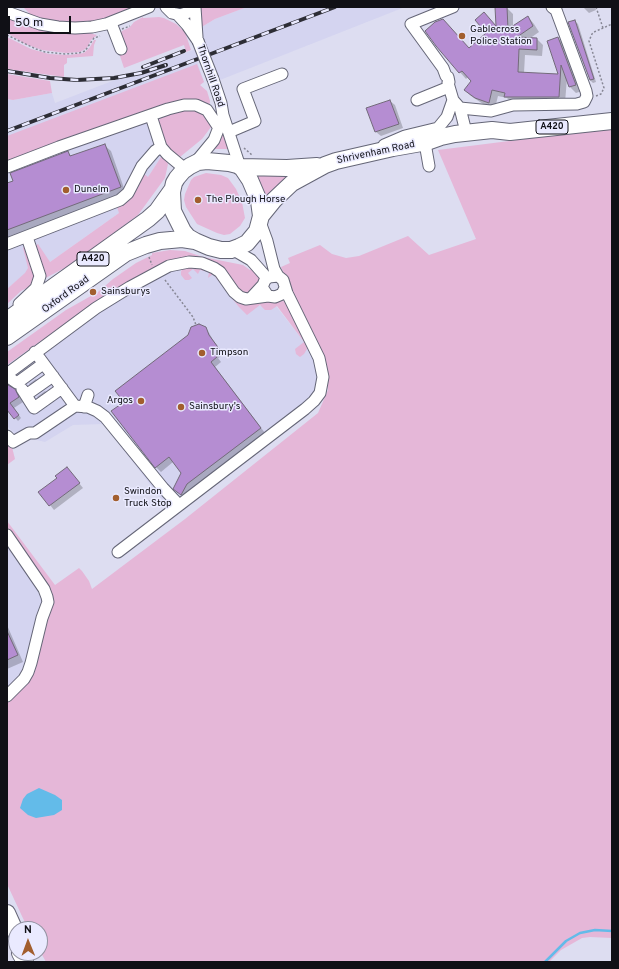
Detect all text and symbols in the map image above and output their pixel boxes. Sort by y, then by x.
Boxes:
scale bar [10,8,73,34]
text: 50 m [15,15,43,31]
place label: Gablecross Police Station [470,24,532,48]
marker: Gablecross Police Station [457,31,467,41]
street label: Thornhill Road [194,43,226,109]
road number: A420 [536,120,568,134]
street label: Shrivenham Road [336,139,416,167]
place label: Dunelm [74,184,109,196]
marker: Dunelm [61,185,71,195]
place label: The Plough Horse [206,194,285,206]
marker: The Plough Horse [193,195,203,205]
road number: A420 [77,252,109,266]
street label: Oxford Road [40,274,92,316]
place label: Sainsburys [101,286,150,298]
marker: Sainsburys [88,287,98,297]
place label: Timpson [210,347,248,359]
marker: Timpson [197,348,207,358]
place label: Argos [107,395,133,407]
marker: Argos [136,396,146,406]
place label: Sainsbury's [189,401,241,413]
marker: Sainsbury's [176,402,186,412]
place label: Swindon Truck Stop [124,486,172,510]
marker: Swindon Truck Stop [111,493,121,503]
north arrow [8,921,48,961]
text: N [24,923,32,937]

